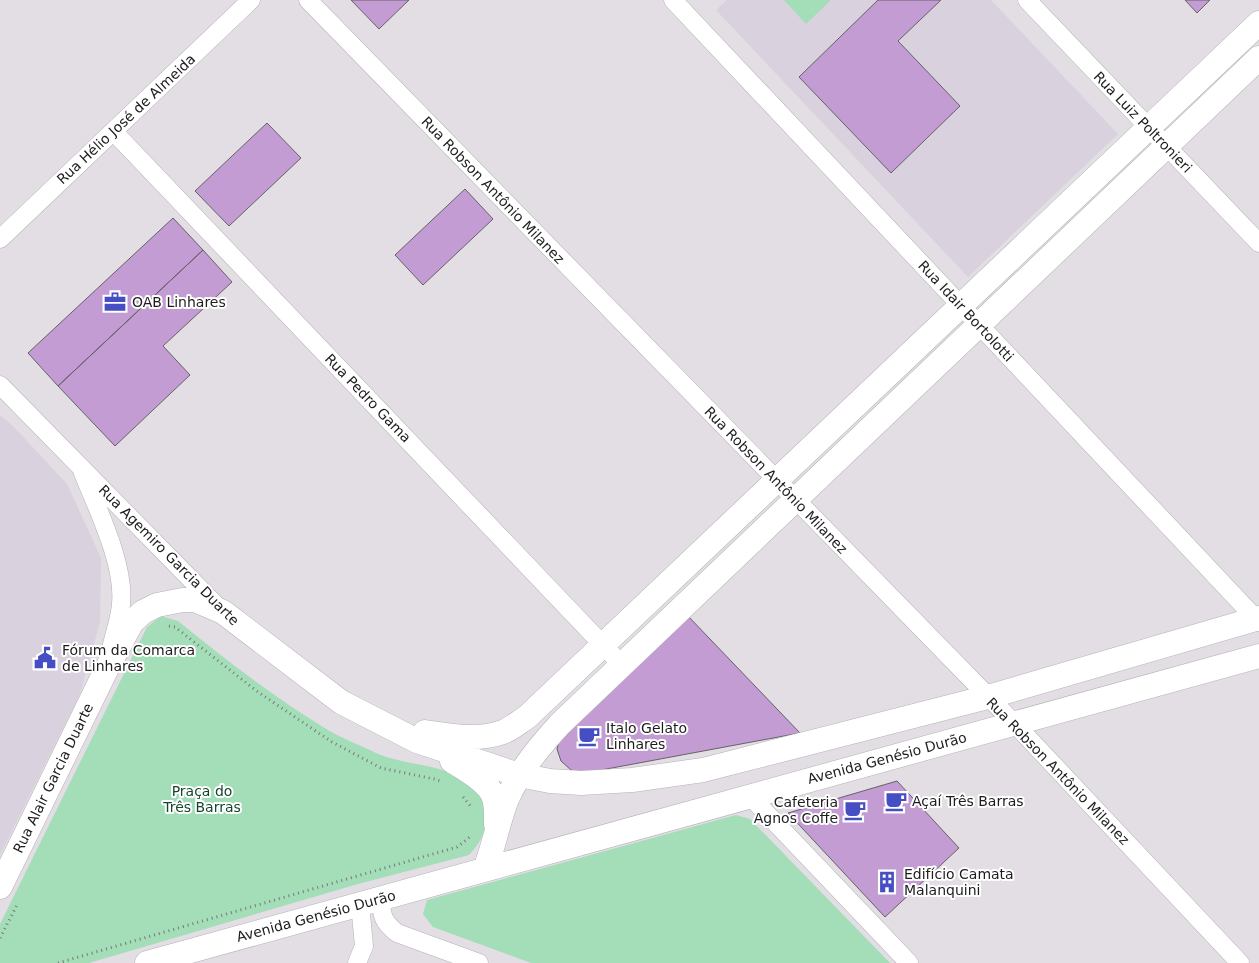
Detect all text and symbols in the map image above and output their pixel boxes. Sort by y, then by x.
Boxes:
street label: Rua Hélio José de Almeida [54,51,198,187]
street label: Rua Luiz Poltronieri [1091,68,1195,176]
street label: Rua Robson Antônio Milanez [418,113,568,267]
street label: Rua Idair Bortolotti [915,257,1017,365]
office icon: OAB Linhares [102,289,128,315]
place label: OAB Linhares [132,294,226,310]
street label: Rua Pedro Gama [322,351,414,445]
street label: Rua Robson Antônio Milanez [701,403,851,557]
street label: Rua Agemiro Garcia Duarte [96,482,242,628]
place label: Fórum da Comarca de Linhares [62,642,195,674]
public building icon: Fórum da Comarca de Linhares [32,645,58,671]
street label: Rua Robson Antônio Milanez [983,694,1133,848]
street label: Rua Alair Garcia Duarte [10,700,96,856]
place label: Italo Gelato Linhares [606,720,687,752]
cafe icon: Italo Gelato Linhares [576,723,602,749]
street label: Avenida Genésio Durão [806,729,968,787]
park label: Praça do Três Barras [162,783,241,815]
cafe icon: Açaí Três Barras [883,788,909,814]
place label: Açaí Três Barras [912,793,1024,809]
place label: Cafeteria Agnos Coffe [754,794,838,826]
cafe icon: Cafeteria Agnos Coffe [842,797,868,823]
place label: Edifício Camata Malanquini [904,866,1014,898]
building icon: Edifício Camata Malanquini [874,869,900,895]
street label: Avenida Genésio Durão [235,887,397,945]

